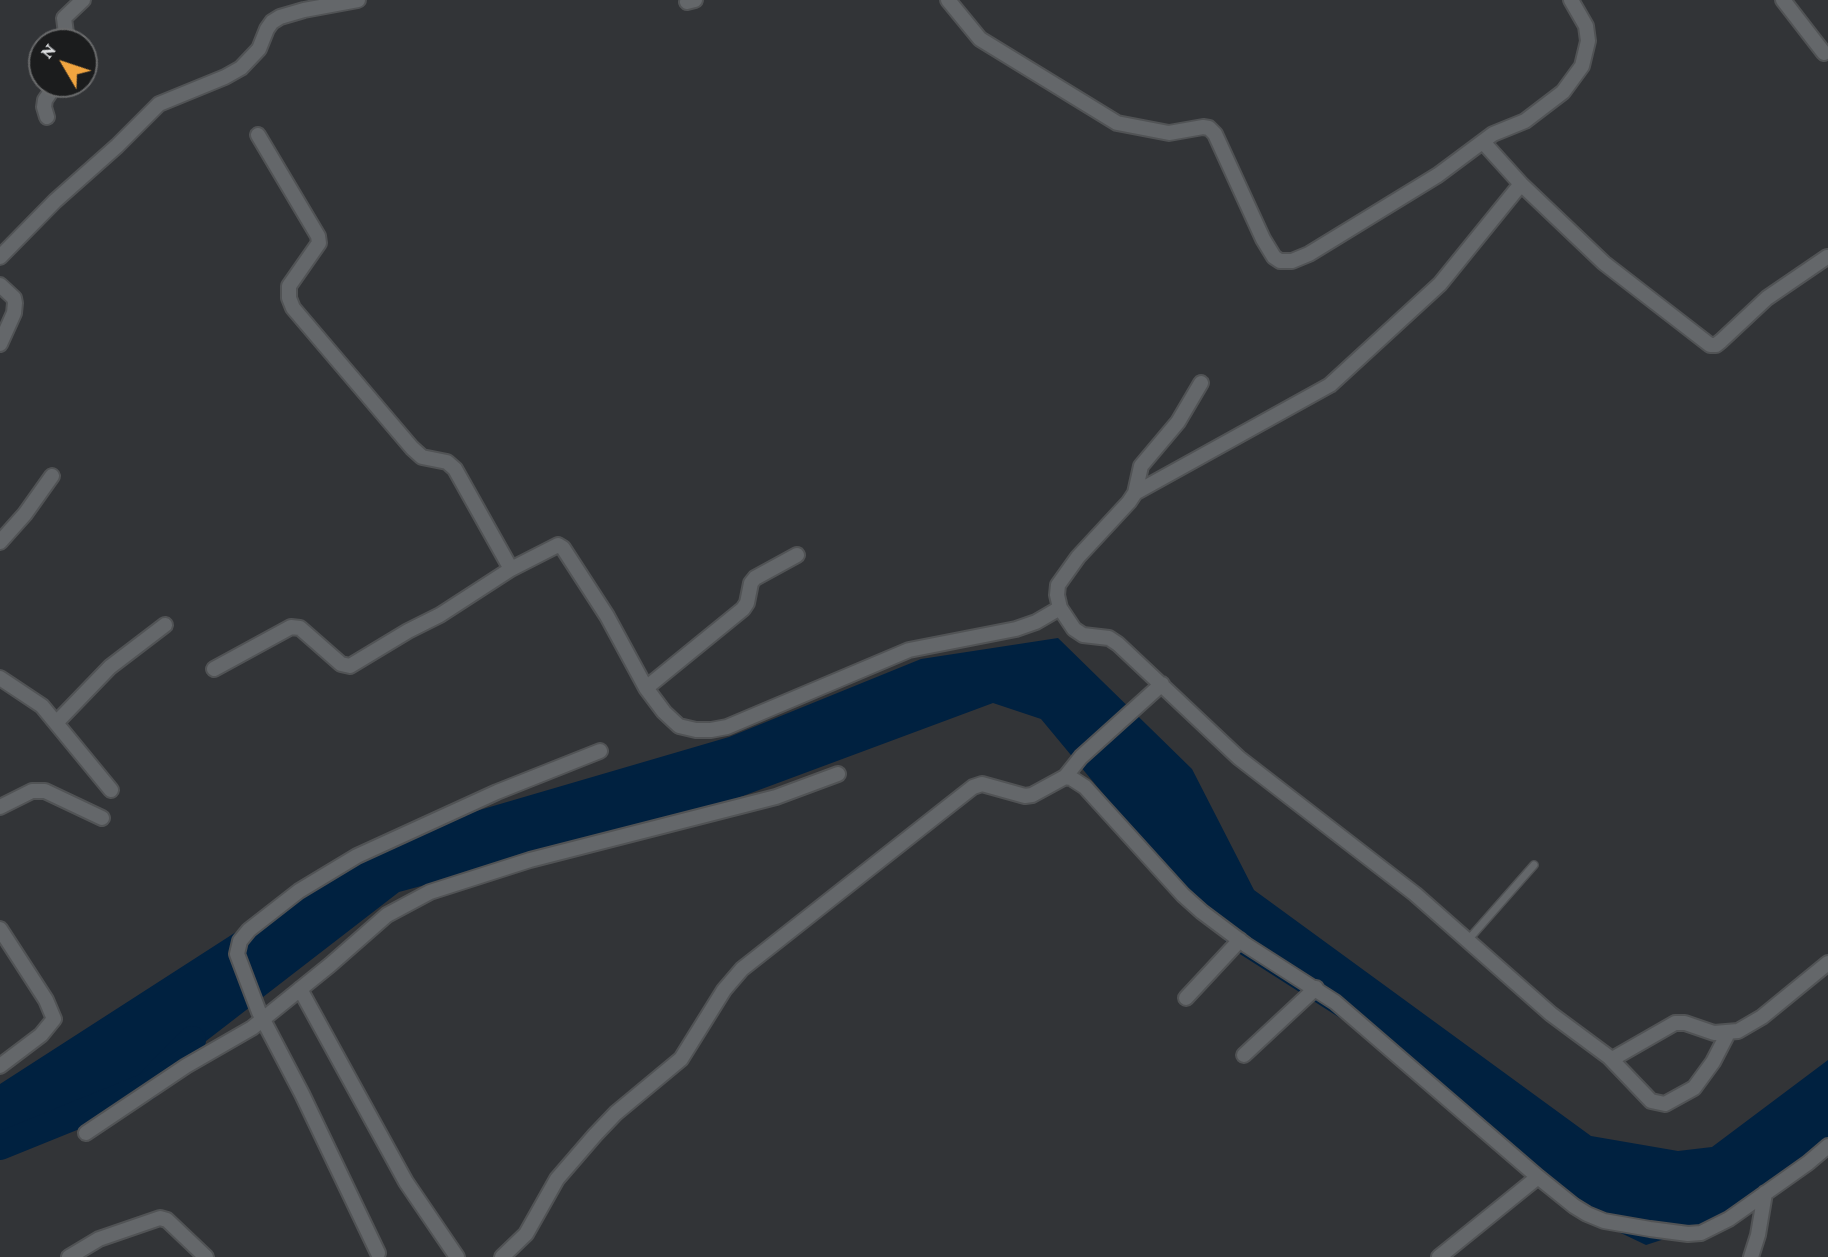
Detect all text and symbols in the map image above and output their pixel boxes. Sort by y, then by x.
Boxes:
north arrow [28,28,98,98]
text: N [36,39,60,62]

